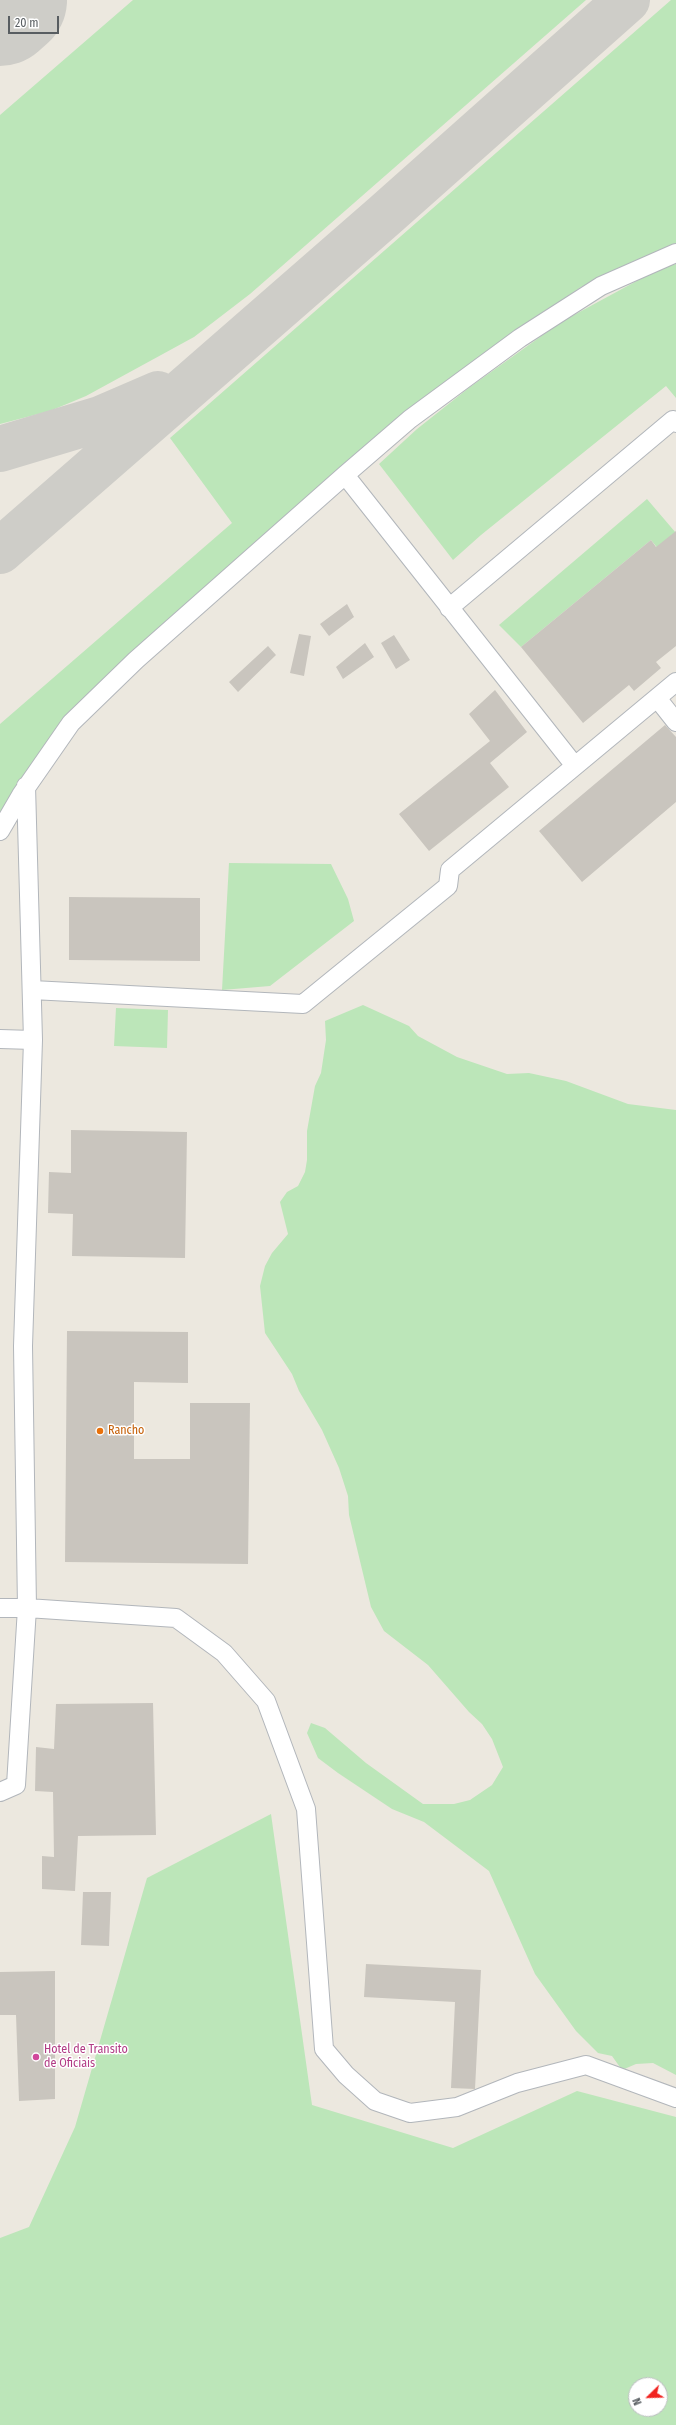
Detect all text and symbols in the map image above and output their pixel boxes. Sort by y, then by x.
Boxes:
scale bar [10,8,61,34]
text: 20 m [15,16,39,30]
place label: Rancho [108,1424,144,1438]
marker: Rancho [95,1426,105,1436]
place label: Hotel de Transito de Oficiais [44,2043,128,2071]
marker: Hotel de Transito de Oficiais [31,2052,41,2062]
north arrow [628,2377,668,2417]
text: N [630,2396,645,2407]

